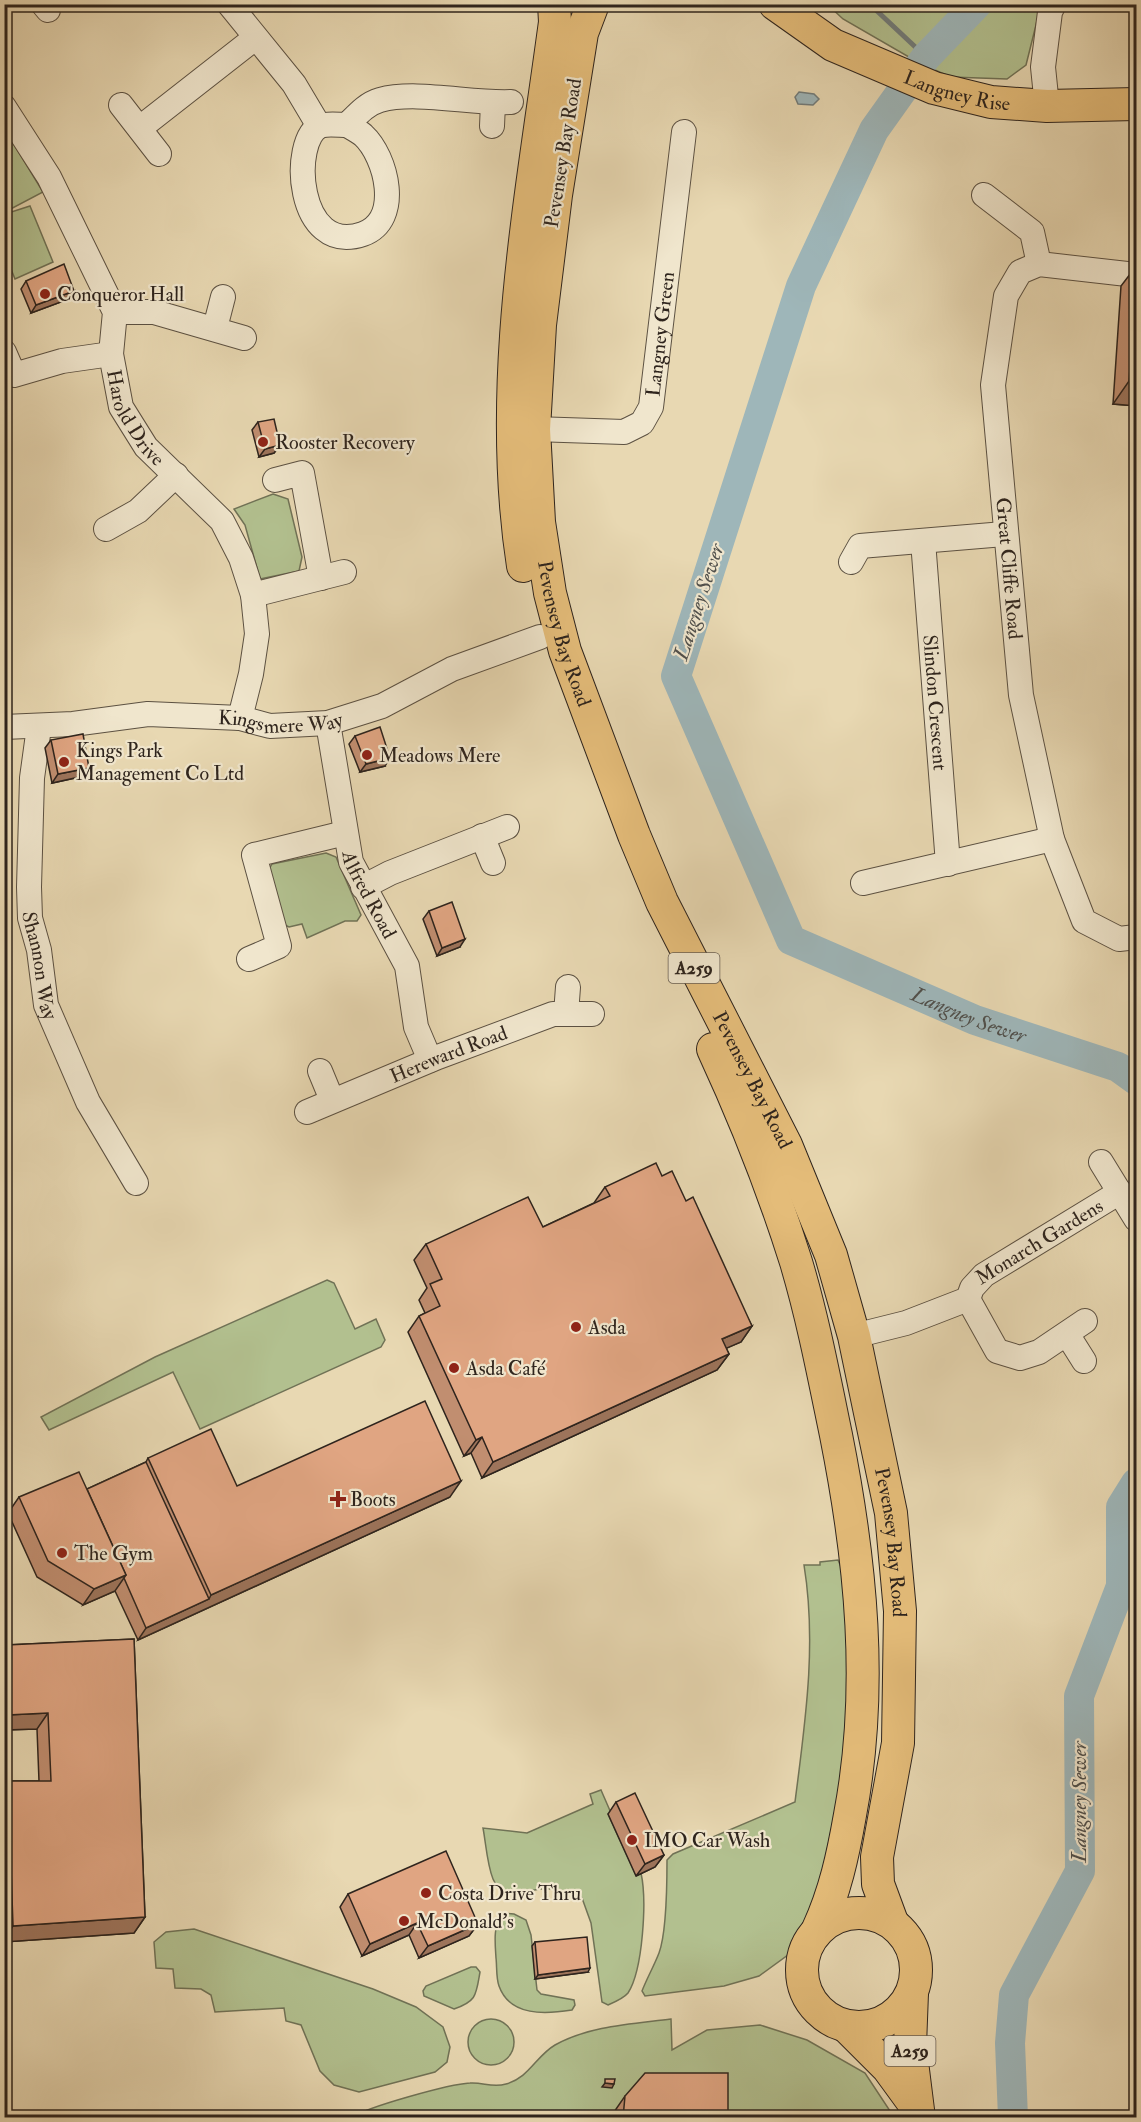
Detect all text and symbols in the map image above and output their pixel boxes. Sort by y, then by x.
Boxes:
street label: Langney Rise [900,64,1011,116]
street label: Pevensey Bay Road [539,76,587,229]
street label: Langney Green [640,270,680,398]
place label: Conqueror Hall [57,282,184,307]
marker: Conqueror Hall [38,287,52,301]
street label: Harold Drive [102,367,170,471]
place label: Rooster Recovery [275,430,416,455]
marker: Rooster Recovery [256,435,270,449]
street label: Great Cliffe Road [991,496,1028,641]
water label: Langney Sewer [667,539,731,665]
street label: Pevensey Bay Road [533,559,597,710]
street label: Slindon Crescent [918,634,953,772]
street label: Kingsmere Way [218,705,347,739]
place label: Kings Park Management Co Ltd [76,738,244,786]
place label: Meadows Mere [379,743,500,768]
marker: Meadows Mere [360,748,374,762]
marker: Kings Park Management Co Ltd [57,755,71,769]
street label: Alfred Road [337,848,402,943]
street label: Shannon Way [17,911,64,1025]
road number: A259 [668,953,720,983]
water label: Langney Sewer [906,980,1031,1050]
street label: Pevensey Bay Road [707,1007,798,1153]
street label: Hereward Road [386,1020,511,1088]
street label: Monarch Gardens [971,1193,1108,1290]
place label: Asda [587,1315,626,1340]
marker: Asda [569,1320,583,1334]
place label: Asda Café [465,1356,546,1381]
marker: Asda Café [447,1361,461,1375]
street label: Pevensey Bay Road [869,1465,913,1617]
place label: Boots [350,1487,396,1512]
marker: Boots [331,1492,345,1506]
place label: The Gym [74,1541,154,1566]
marker: The Gym [55,1546,69,1560]
water label: Langney Sewer [1066,1740,1093,1863]
place label: IMO Car Wash [644,1828,771,1853]
marker: IMO Car Wash [625,1833,639,1847]
place label: Costa Drive Thru [438,1881,581,1906]
marker: Costa Drive Thru [419,1886,433,1900]
place label: McDonald's [416,1909,514,1934]
marker: McDonald's [397,1914,411,1928]
road number: A259 [884,2036,936,2066]

